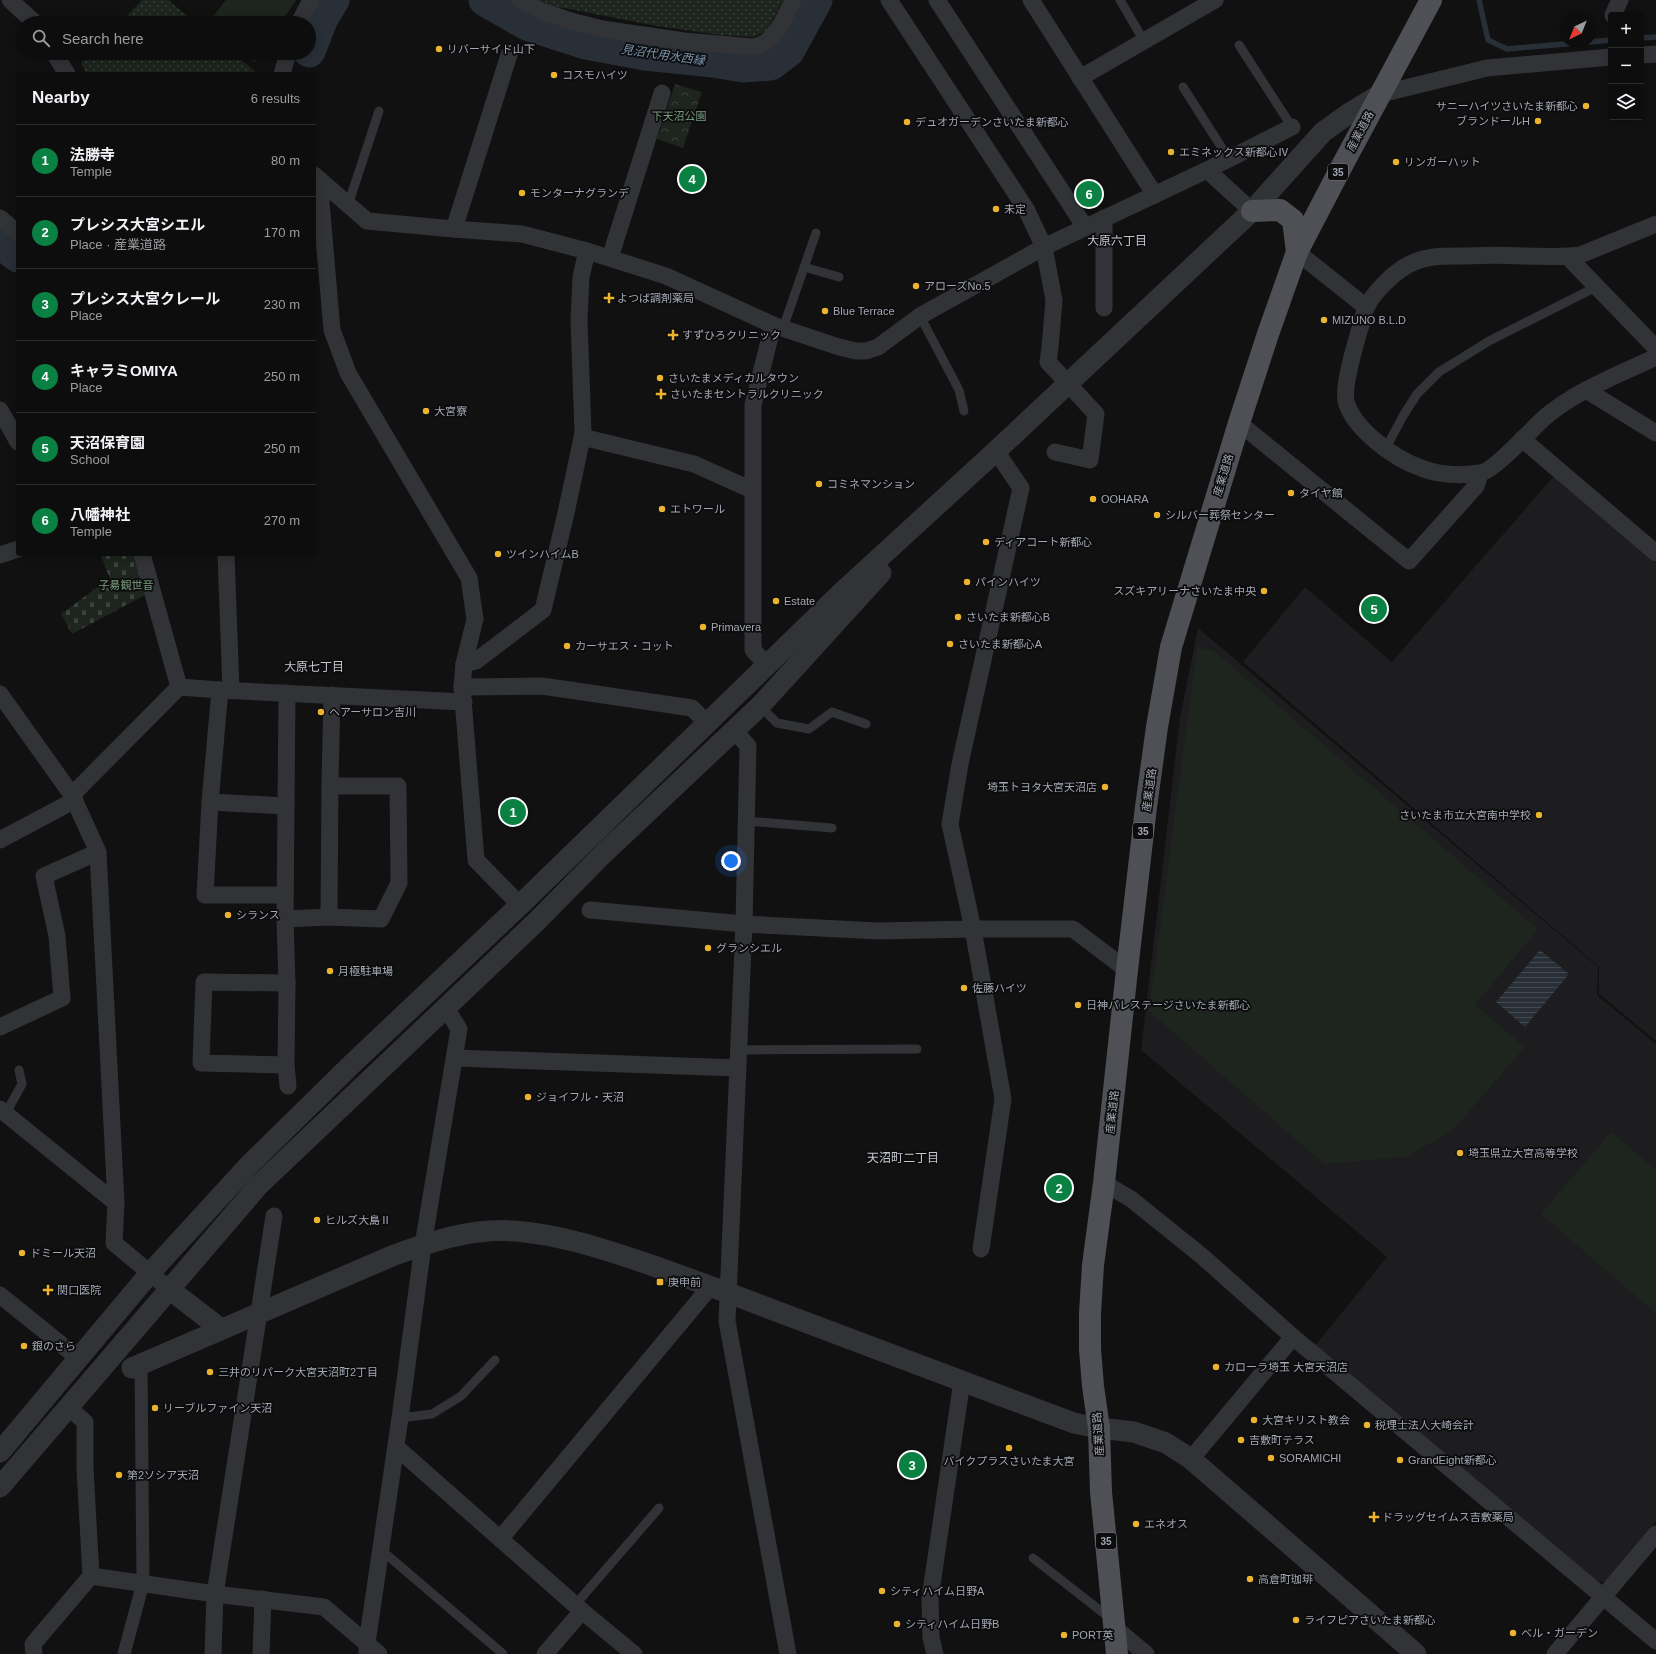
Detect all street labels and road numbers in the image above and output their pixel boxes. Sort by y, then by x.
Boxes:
street label: 産業道路 [1344,109,1376,153]
road number: 35 [1328,164,1348,180]
street label: 産業道路 [1211,452,1235,498]
street label: 産業道路 [1140,767,1158,813]
road number: 35 [1133,823,1153,839]
street label: 産業道路 [1104,1089,1120,1135]
street label: 産業道路 [1090,1412,1106,1456]
road number: 35 [1096,1533,1116,1549]

